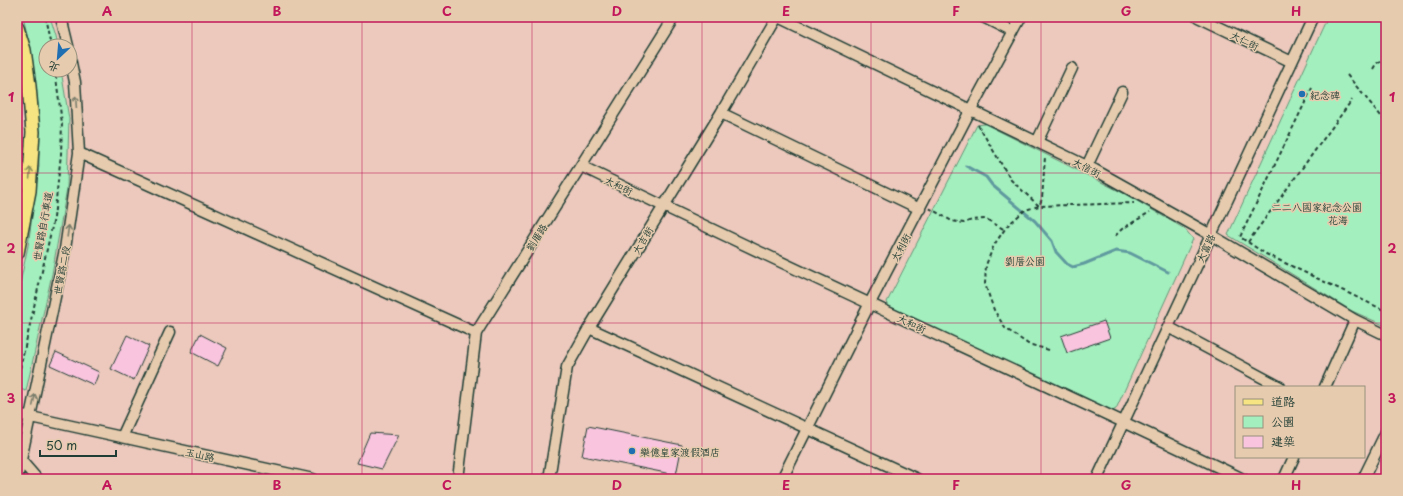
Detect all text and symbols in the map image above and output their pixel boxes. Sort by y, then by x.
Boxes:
text: A [102,1,112,20]
text: B [273,1,282,20]
text: C [442,1,452,20]
text: D [612,1,622,20]
text: E [782,1,790,20]
text: F [952,1,960,20]
text: G [1121,1,1131,20]
text: H [1291,1,1301,20]
street label: 大仁街 [1228,27,1262,53]
north arrow [38,38,78,78]
text: 北 [45,57,62,77]
text: 1 [8,87,14,106]
place label: 紀念碑 [1310,87,1340,102]
text: 1 [1389,87,1395,106]
marker: 紀念碑 [1297,89,1307,99]
one-way arrow [72,96,79,109]
street label: 大信街 [1070,154,1104,180]
one-way arrow [27,167,34,180]
street label: 大和街 [602,172,636,198]
street label: 世賢路自行車道 [29,190,55,262]
park label: 二二八國家紀念公園 [1272,199,1362,214]
park label: 花海 [1328,212,1348,227]
street label: 劉厝路 [522,220,550,254]
street label: 大吉街 [628,223,656,257]
one-way arrow [64,225,72,238]
street label: 大利街 [886,230,914,264]
street label: 大富路 [1192,231,1218,265]
text: 2 [6,238,16,257]
text: 2 [1387,238,1397,257]
street label: 世賢路二段 [49,244,73,296]
park label: 劉厝公園 [1005,253,1045,268]
street label: 大和街 [895,310,929,336]
legend [1235,386,1365,458]
text: 3 [7,388,16,407]
text: 3 [1388,388,1397,407]
text: 道路 [1271,392,1295,410]
one-way arrow [30,394,38,407]
text: 公園 [1271,412,1295,430]
scale bar [40,432,116,458]
text: 建築 [1271,432,1295,450]
text: 50 m [46,436,77,454]
street label: 玉山路 [184,444,216,464]
place label: 樂億皇家渡假酒店 [640,444,720,459]
marker: 樂億皇家渡假酒店 [627,446,637,456]
text: A [102,475,112,494]
text: B [273,475,282,494]
text: C [442,475,452,494]
text: D [612,475,622,494]
text: E [782,475,790,494]
text: F [952,475,960,494]
text: G [1121,475,1131,494]
text: H [1291,475,1301,494]

